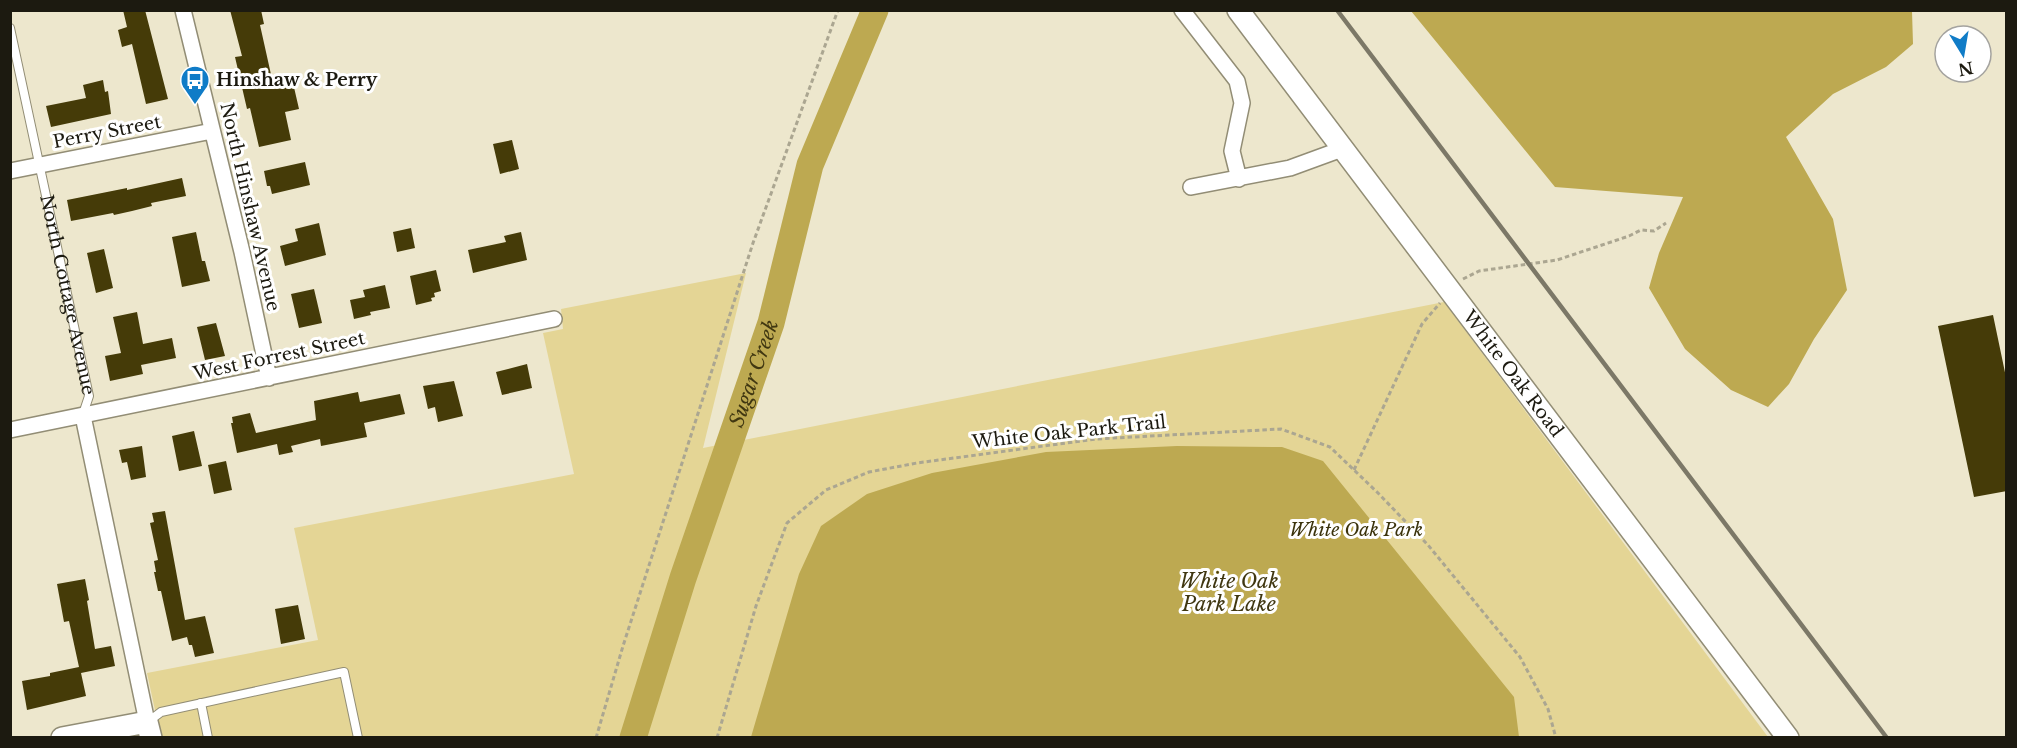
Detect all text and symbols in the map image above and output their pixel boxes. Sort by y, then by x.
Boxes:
north arrow [1933,24,1993,84]
text: N [1957,57,1975,80]
bus stop icon: Hinshaw & Perry [179,64,211,106]
place label: Hinshaw & Perry [216,69,378,91]
street label: North Hinshaw Avenue [215,100,285,314]
street label: Perry Street [51,111,163,153]
street label: North Cottage Avenue [35,193,100,397]
street label: White Oak Road [1457,305,1568,442]
water label: Sugar Creek [724,317,783,430]
street label: West Forrest Street [190,327,367,385]
street label: White Oak Park Trail [970,411,1167,453]
park label: White Oak Park [1289,519,1423,541]
water label: White Oak Park Lake [1179,569,1279,616]

